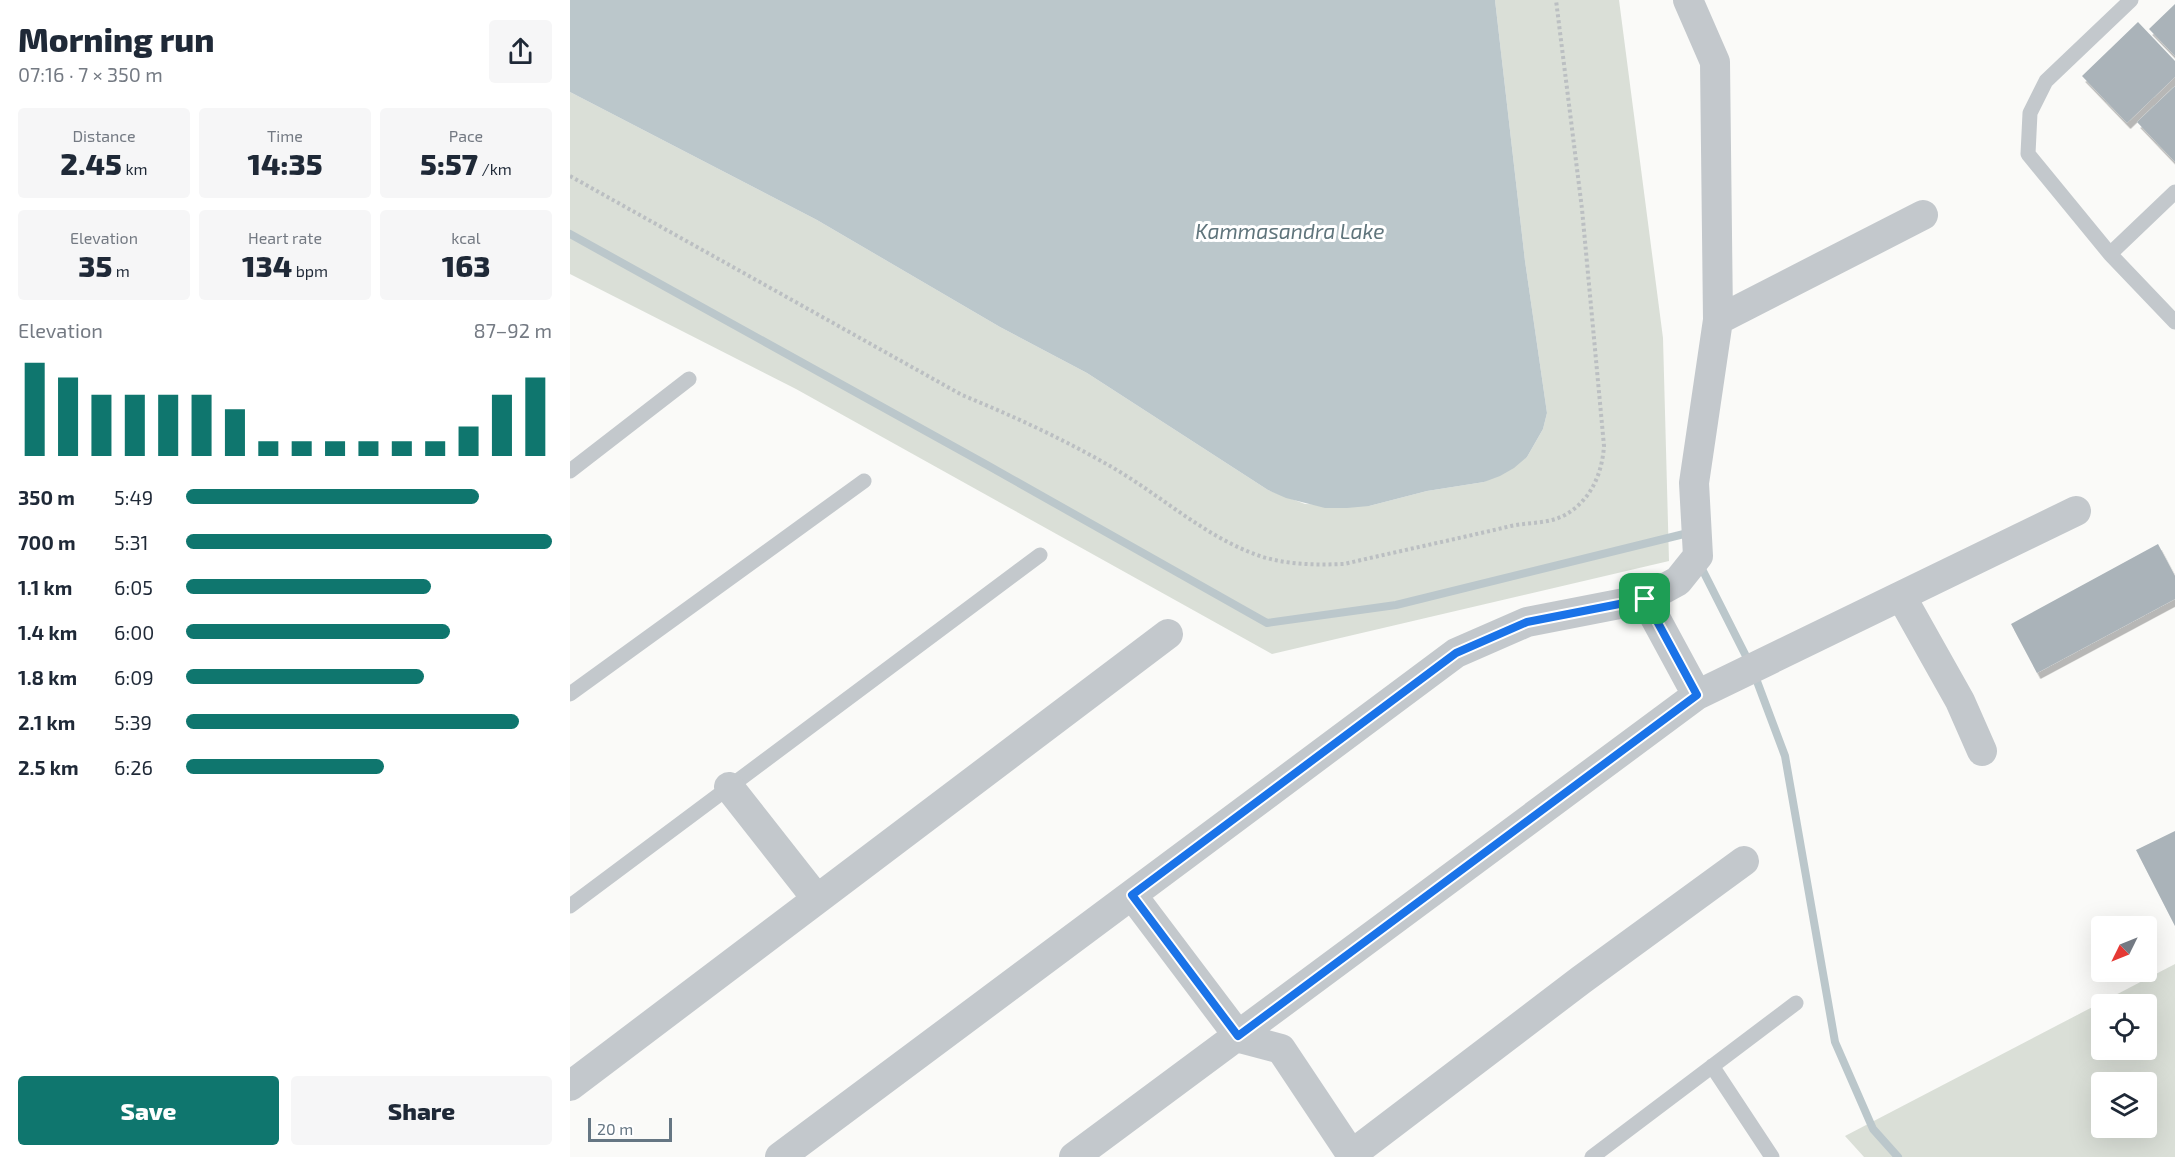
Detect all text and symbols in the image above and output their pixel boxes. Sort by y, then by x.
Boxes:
text: Morning run [18,19,215,59]
button: share [489,20,552,83]
text: 07:16 · 7 × 350 m [18,62,163,86]
text: Distance [72,126,136,145]
text: Time [267,126,303,145]
text: Pace [449,126,483,145]
text: 2.45 [60,145,122,181]
text: 14:35 [247,145,323,181]
text: 5:57 [420,145,478,181]
text: km [122,159,148,178]
text: /km [478,159,512,178]
water label: Kammasandra Lake [1195,218,1385,243]
text: Elevation [70,228,138,247]
text: Heart rate [248,228,322,247]
text: kcal [451,228,481,247]
text: 35 [78,247,112,283]
text: 134 [242,247,292,283]
text: 163 [442,247,490,283]
text: m [112,261,130,280]
text: bpm [292,261,328,280]
text: Elevation [18,318,103,342]
text: 87–92 m [474,318,552,342]
text: 350 m [18,485,75,509]
text: 5:49 [114,485,153,509]
text: 700 m [18,530,76,554]
text: 5:31 [114,530,149,554]
pin [1619,573,1670,624]
text: 1.1 km [18,575,72,599]
text: 6:05 [114,575,153,599]
icon: arrive [1628,582,1661,615]
text: 1.4 km [18,620,77,644]
text: 6:00 [114,620,154,644]
text: 1.8 km [18,665,77,689]
text: 6:09 [114,665,154,689]
text: 2.1 km [18,710,75,734]
text: 5:39 [114,710,152,734]
text: 2.5 km [18,755,79,779]
text: 6:26 [114,755,153,779]
north arrow [2091,916,2157,982]
map controls [2091,916,2157,1138]
button: locate [2091,994,2157,1060]
button: layers [2091,1072,2157,1138]
button: Save [18,1076,279,1145]
button: Share [291,1076,552,1145]
scale bar [588,1115,672,1142]
text: 20 m [597,1119,633,1138]

